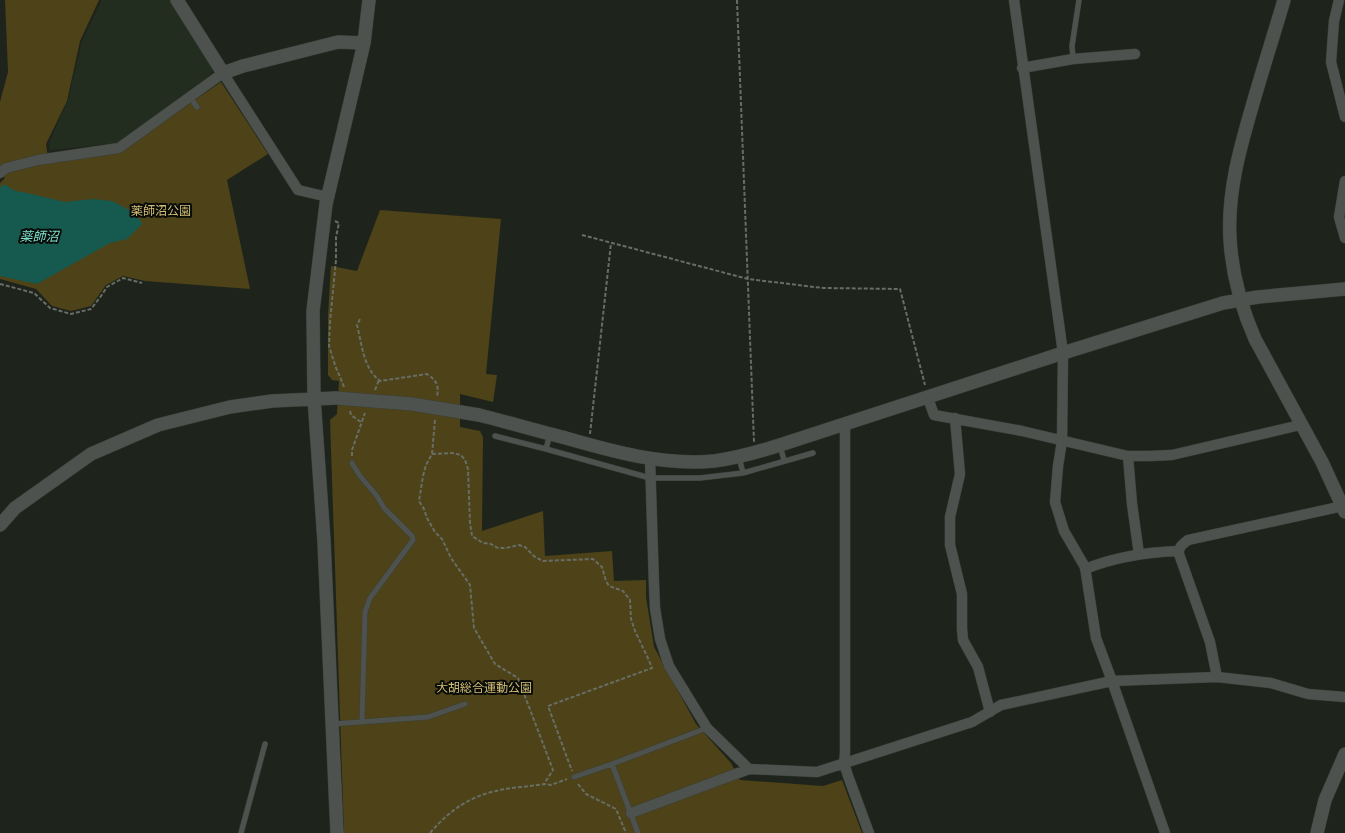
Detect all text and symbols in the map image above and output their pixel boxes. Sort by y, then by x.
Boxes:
park label: 薬師沼公園 [131,204,191,218]
water label: 薬師沼 [19,229,60,245]
park label: 大胡総合運動公園 [436,681,532,695]

